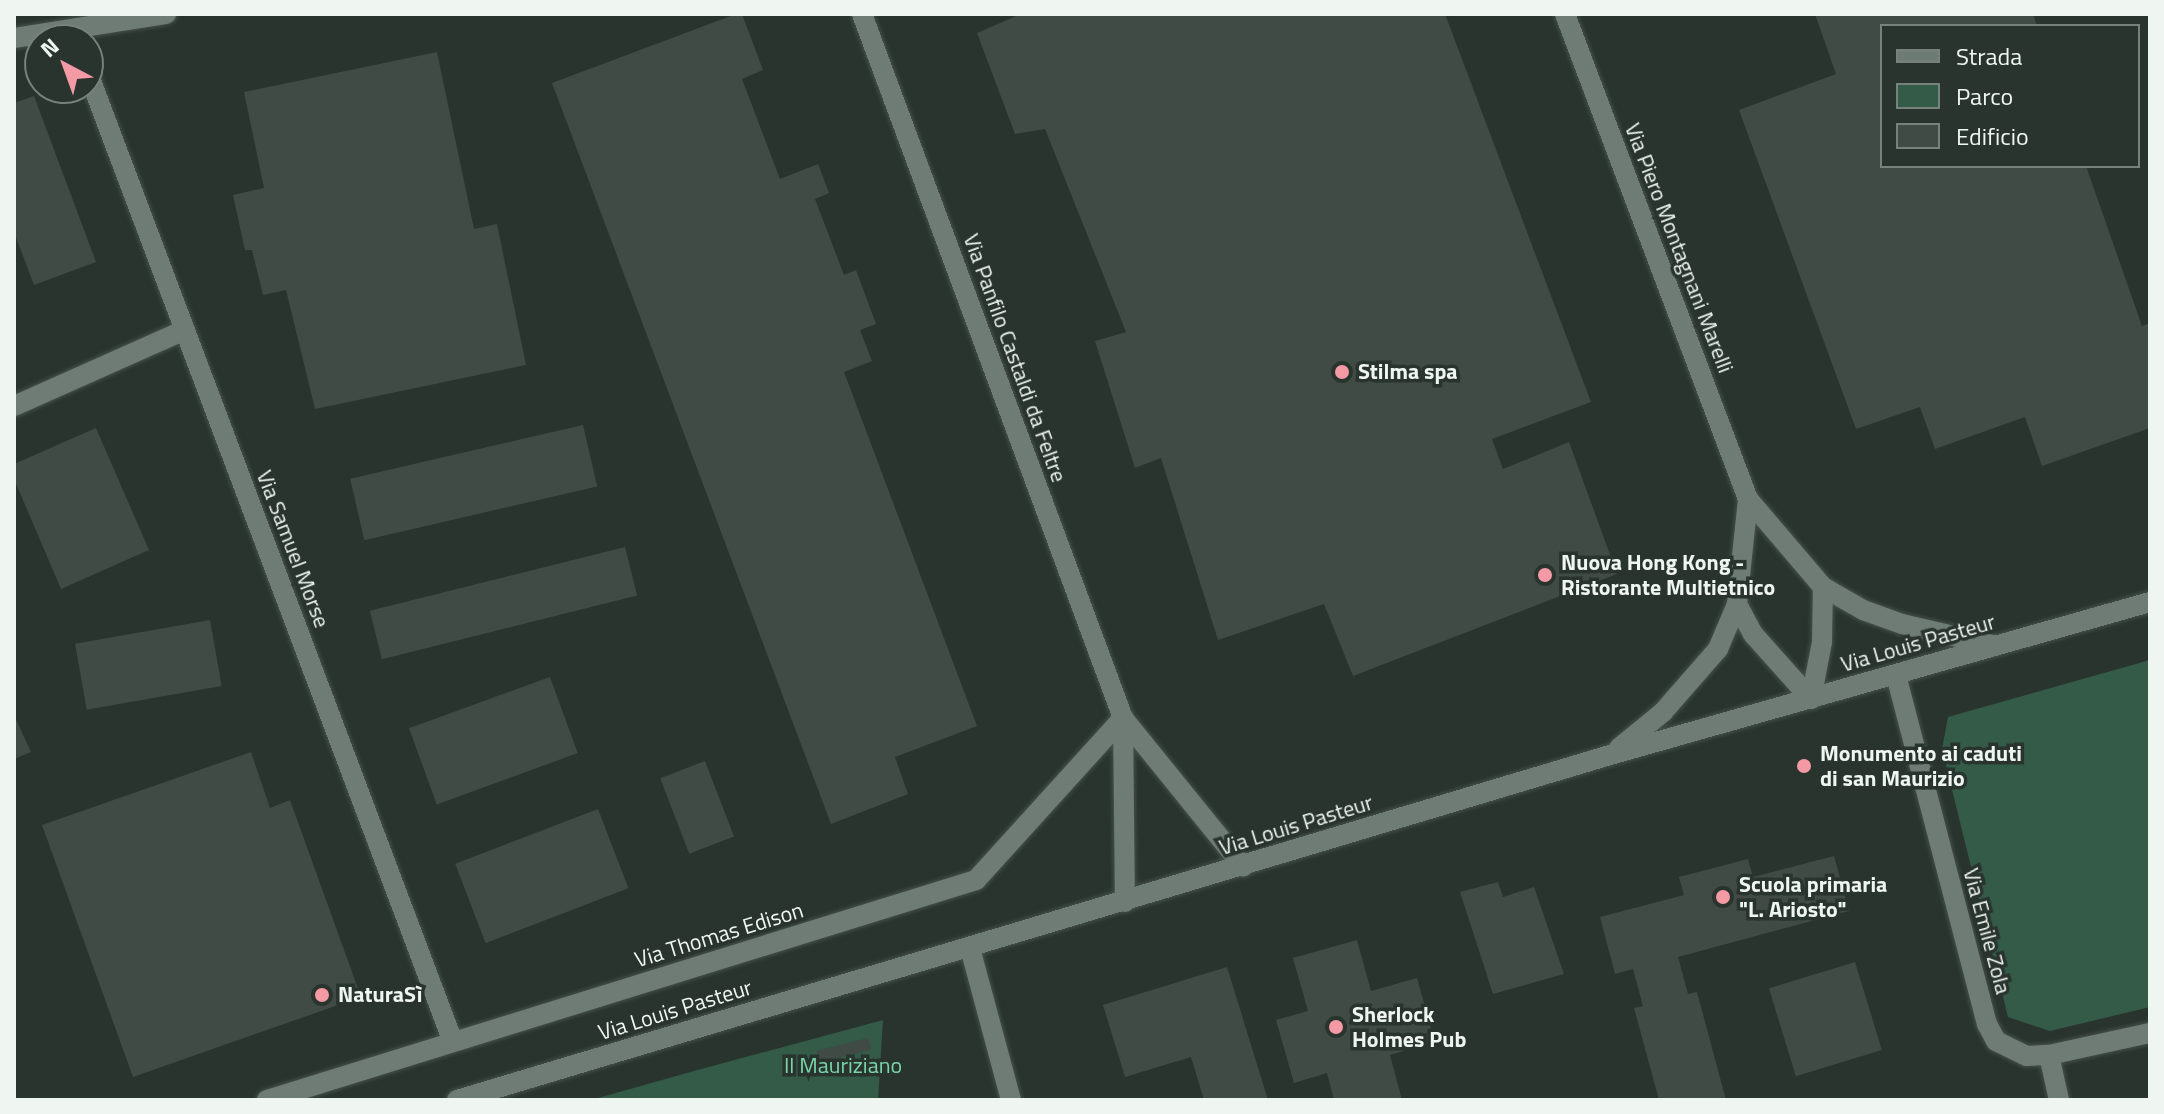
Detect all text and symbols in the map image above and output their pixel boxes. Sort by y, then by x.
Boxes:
north arrow [24,24,104,104]
legend [1880,24,2140,168]
text: N [33,30,66,65]
text: Strada [1956,38,2022,74]
text: Parco [1956,78,2013,114]
text: Edificio [1956,118,2029,154]
street label: Via Piero Montagnani Marelli [1619,119,1739,377]
street label: Via Panfilo Castaldi da Feltre [958,230,1072,486]
place label: Stilma spa [1358,359,1458,385]
marker: Stilma spa [1333,363,1351,381]
street label: Via Samuel Morse [251,467,335,631]
place label: Nuova Hong Kong - Ristorante Multietnico [1561,549,1775,600]
marker: Nuova Hong Kong - Ristorante Multietnico [1536,566,1554,584]
street label: Via Louis Pasteur [1838,608,1998,678]
place label: Monumento ai caduti di san Maurizio [1820,740,2022,792]
marker: Monumento ai caduti di san Maurizio [1795,757,1813,775]
street label: Via Louis Pasteur [1216,789,1376,861]
street label: Via Emile Zola [1958,865,2016,997]
place label: Scuola primaria "L. Ariosto" [1739,871,1887,922]
marker: Scuola primaria "L. Ariosto" [1714,888,1732,906]
street label: Via Thomas Edison [631,897,807,973]
street label: Via Louis Pasteur [595,974,755,1046]
place label: NaturaSì [338,982,422,1008]
marker: NaturaSì [313,986,331,1004]
place label: Sherlock Holmes Pub [1352,1001,1466,1052]
marker: Sherlock Holmes Pub [1327,1018,1345,1036]
park label: Il Mauriziano [784,1053,902,1079]

